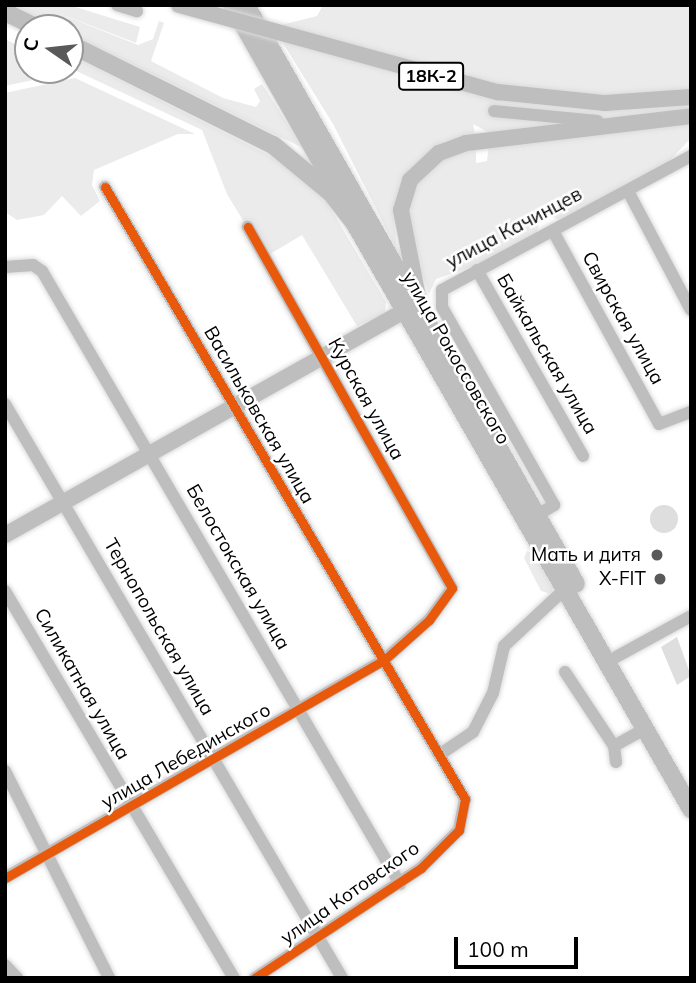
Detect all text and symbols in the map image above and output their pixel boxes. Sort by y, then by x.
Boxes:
north arrow [14,14,84,84]
text: С [17,35,44,54]
road number: 18К-2 [398,62,464,90]
street label: улица Качинцев [442,183,586,273]
street label: Свирская улица [577,247,669,389]
street label: улица Рокоссовского [397,267,515,449]
street label: Байкальская улица [492,270,602,438]
street label: Васильковская улица [199,322,319,508]
street label: Курская улица [323,334,409,464]
street label: Белостокская улица [181,480,295,654]
street label: Тернопольская улица [99,535,219,719]
place label: Мать и дитя [531,544,641,566]
marker: Мать и дитя [647,545,667,565]
place label: X-FIT [599,568,646,590]
marker: X-FIT [652,571,668,587]
street label: Силикатная улица [29,604,135,764]
street label: улица Лебединского [97,698,275,814]
street label: улица Котовского [276,837,424,949]
scale bar [458,923,582,967]
text: 100 m [467,936,529,962]

